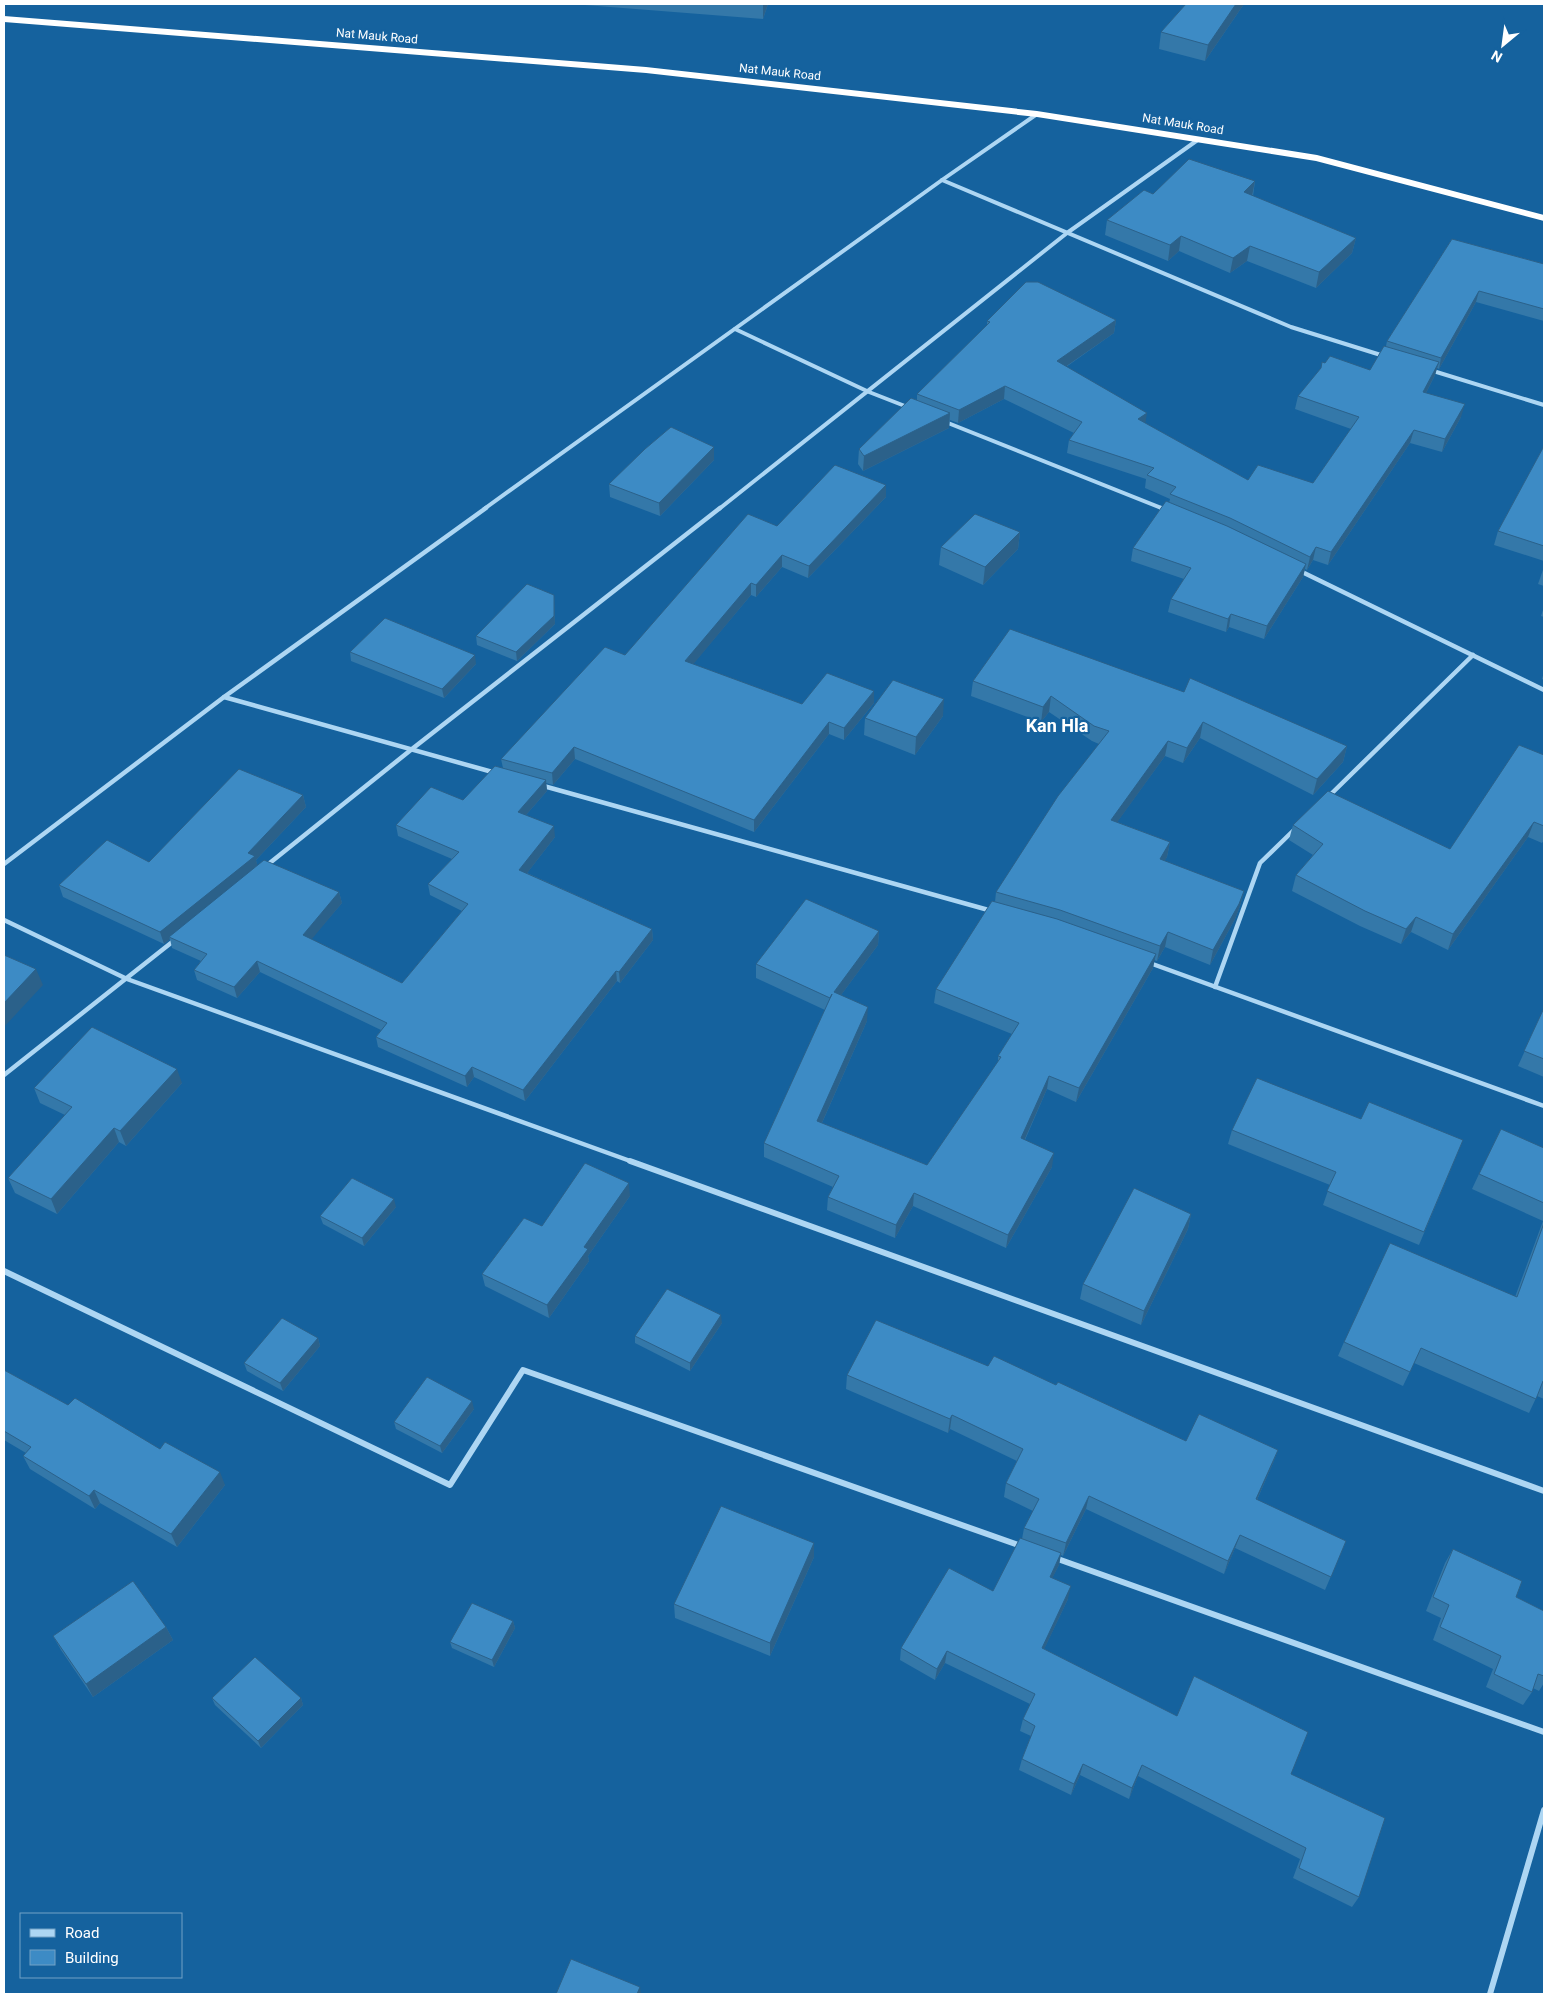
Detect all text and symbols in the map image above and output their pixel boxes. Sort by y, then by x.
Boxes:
north arrow [1478,20,1528,70]
street label: Nat Mauk Road [335,25,419,47]
text: N [1488,47,1505,66]
street label: Nat Mauk Road [738,61,822,83]
street label: Nat Mauk Road [1141,111,1225,137]
district label: Kan Hla [1026,715,1089,736]
legend [20,1913,182,1978]
text: Road [65,1924,99,1942]
text: Building [65,1949,119,1967]

